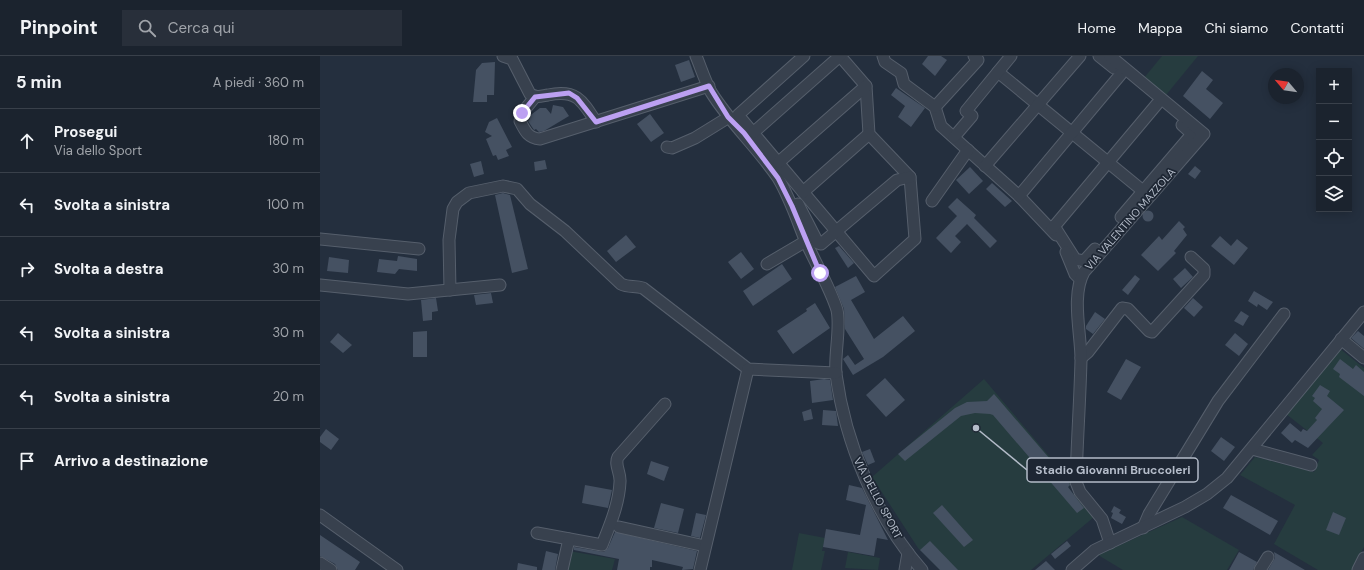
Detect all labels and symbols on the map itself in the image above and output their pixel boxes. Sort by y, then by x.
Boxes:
north arrow [1268,68,1304,104]
route end [513,104,531,122]
street label: VIA VALENTINO MAZZOLA [1082,165,1178,273]
route start [811,264,829,282]
street label: VIA DELLO SPORT [851,455,905,541]
callout: Stadio Giovanni Bruccoleri [1027,458,1198,482]
text: Stadio Giovanni Bruccoleri [1035,462,1191,478]

